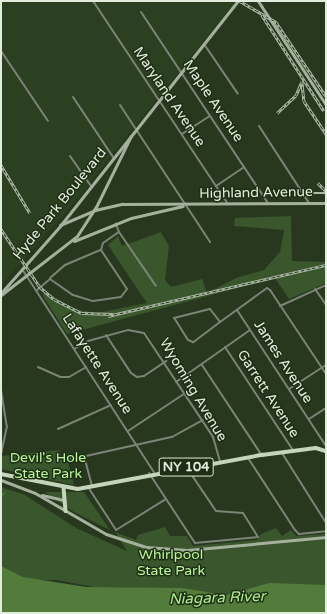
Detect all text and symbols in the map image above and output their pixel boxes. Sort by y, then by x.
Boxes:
street label: Maryland Avenue [129,44,209,150]
street label: Maple Avenue [179,57,247,145]
street label: Hyde Park Boulevard [10,145,110,263]
street label: Highland Avenue [199,184,313,202]
street label: Lafayette Avenue [58,311,136,417]
street label: James Avenue [250,317,316,407]
street label: Wyoming Avenue [156,335,230,445]
street label: Garrett Avenue [233,347,303,441]
park label: Devil's Hole State Park [10,450,86,482]
road number: NY 104 [158,456,214,478]
park label: Whirlpool State Park [137,547,205,580]
water label: Niagara River [168,587,266,609]

